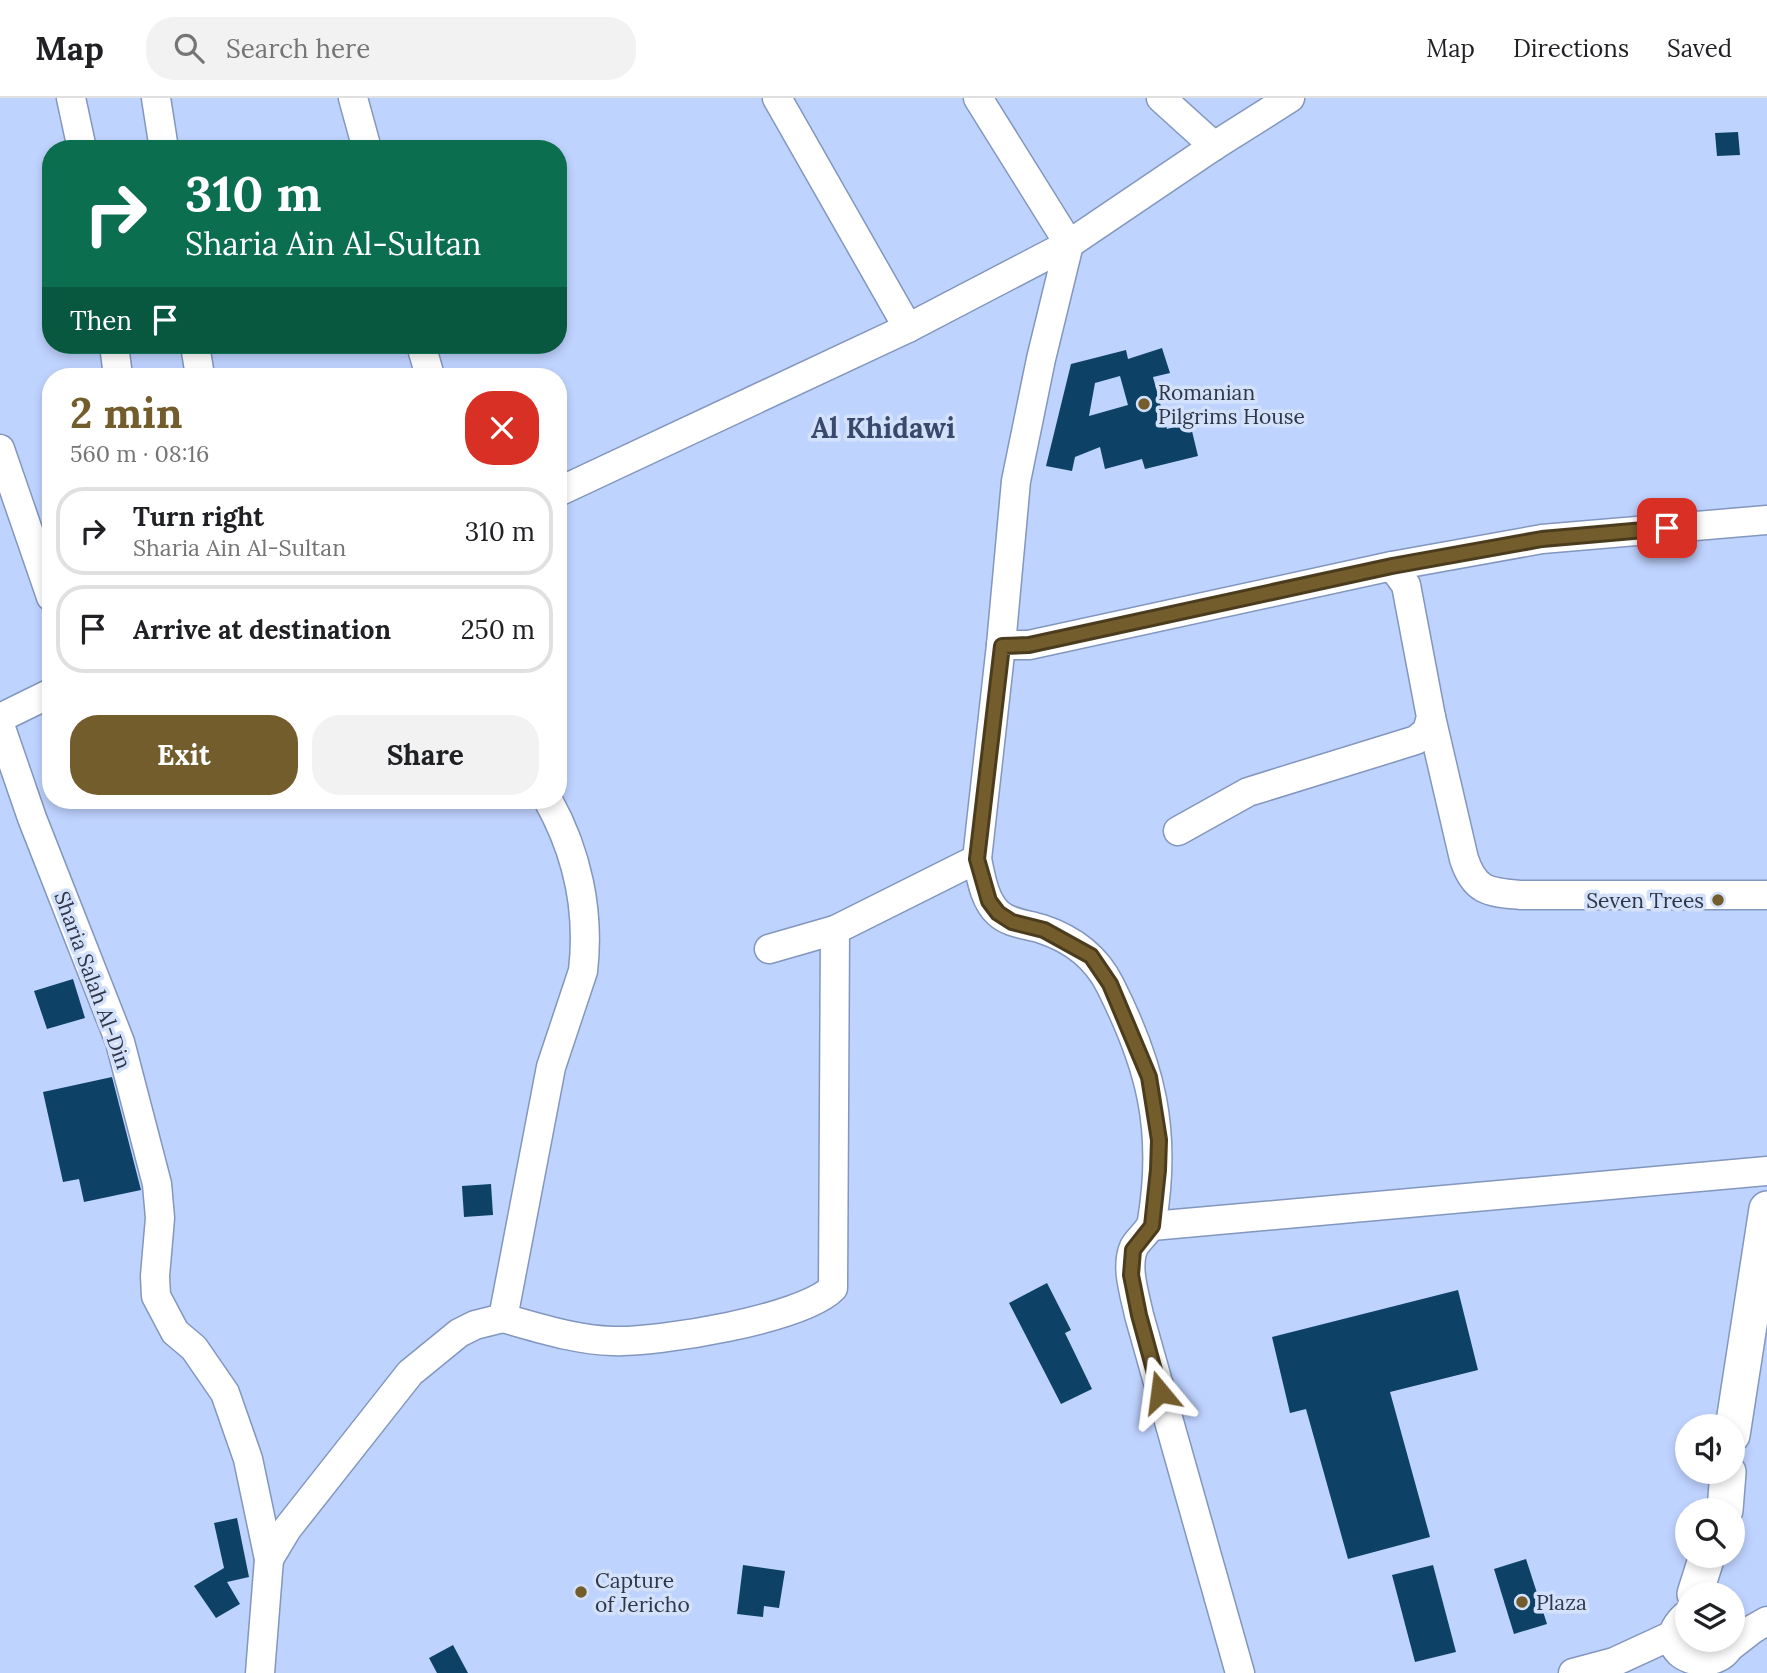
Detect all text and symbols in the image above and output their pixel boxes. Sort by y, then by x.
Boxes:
search box [146,17,636,80]
text: Map [35,27,104,69]
icon: search [170,29,208,67]
text: Search here [226,32,370,65]
text: Map [1426,33,1475,64]
text: Directions [1513,33,1629,64]
text: Saved [1667,33,1732,64]
text: 310 m [185,162,321,224]
icon: right [70,168,161,259]
text: Sharia Ain Al-Sultan [185,223,481,264]
icon: arrive [146,301,184,339]
text: Then [70,304,132,337]
place label: Romanian Pilgrims House [1158,379,1305,430]
text: 2 min [70,386,183,440]
button: close [465,391,539,465]
marker: Romanian Pilgrims House [1136,396,1152,412]
district label: Al Khidawi [811,410,955,446]
text: 560 m · 08:16 [70,439,209,468]
pin [1637,498,1697,558]
text: Turn right [133,500,264,533]
icon: arrive [1648,509,1686,547]
icon: right [74,512,112,550]
text: 310 m [465,515,535,548]
text: Sharia Ain Al-Sultan [133,533,346,562]
icon: arrive [74,610,112,648]
text: Arrive at destination [133,613,391,646]
text: 250 m [461,613,535,646]
button: Exit [70,715,298,795]
button: Share [312,715,539,795]
street label: Sharia Salah Al-Din [48,887,138,1073]
place label: Seven Trees [1586,887,1704,914]
marker: Seven Trees [1710,892,1726,908]
position arrow [1123,1355,1197,1429]
map controls [1675,1414,1745,1652]
button: sound [1675,1414,1745,1484]
button: search [1675,1498,1745,1568]
place label: Capture of Jericho [595,1567,690,1618]
button: layers [1675,1582,1745,1652]
marker: Capture of Jericho [573,1584,589,1600]
place label: Plaza [1536,1589,1587,1616]
marker: Plaza [1514,1594,1530,1610]

